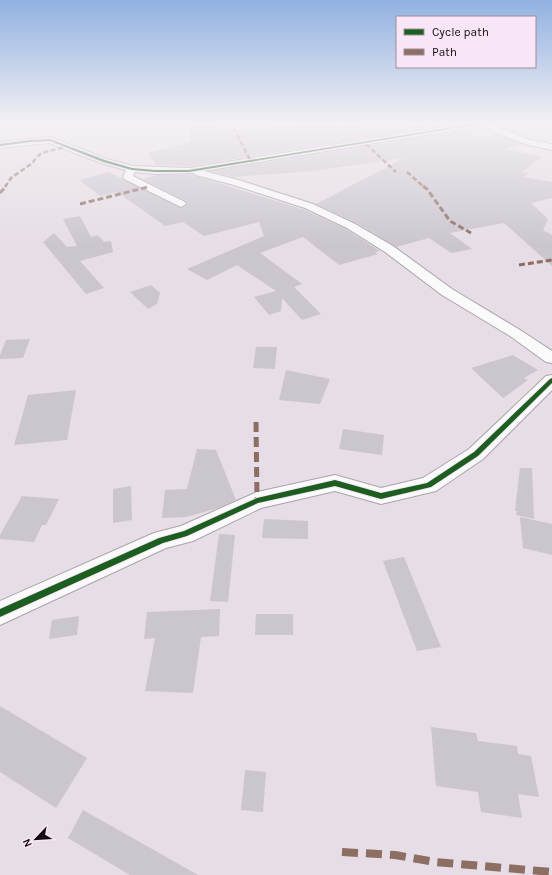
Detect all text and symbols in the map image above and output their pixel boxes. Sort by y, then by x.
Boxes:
legend [396,16,536,68]
text: Cycle path [432,25,489,39]
text: Path [432,45,457,59]
north arrow [16,819,56,859]
text: N [20,837,35,849]

